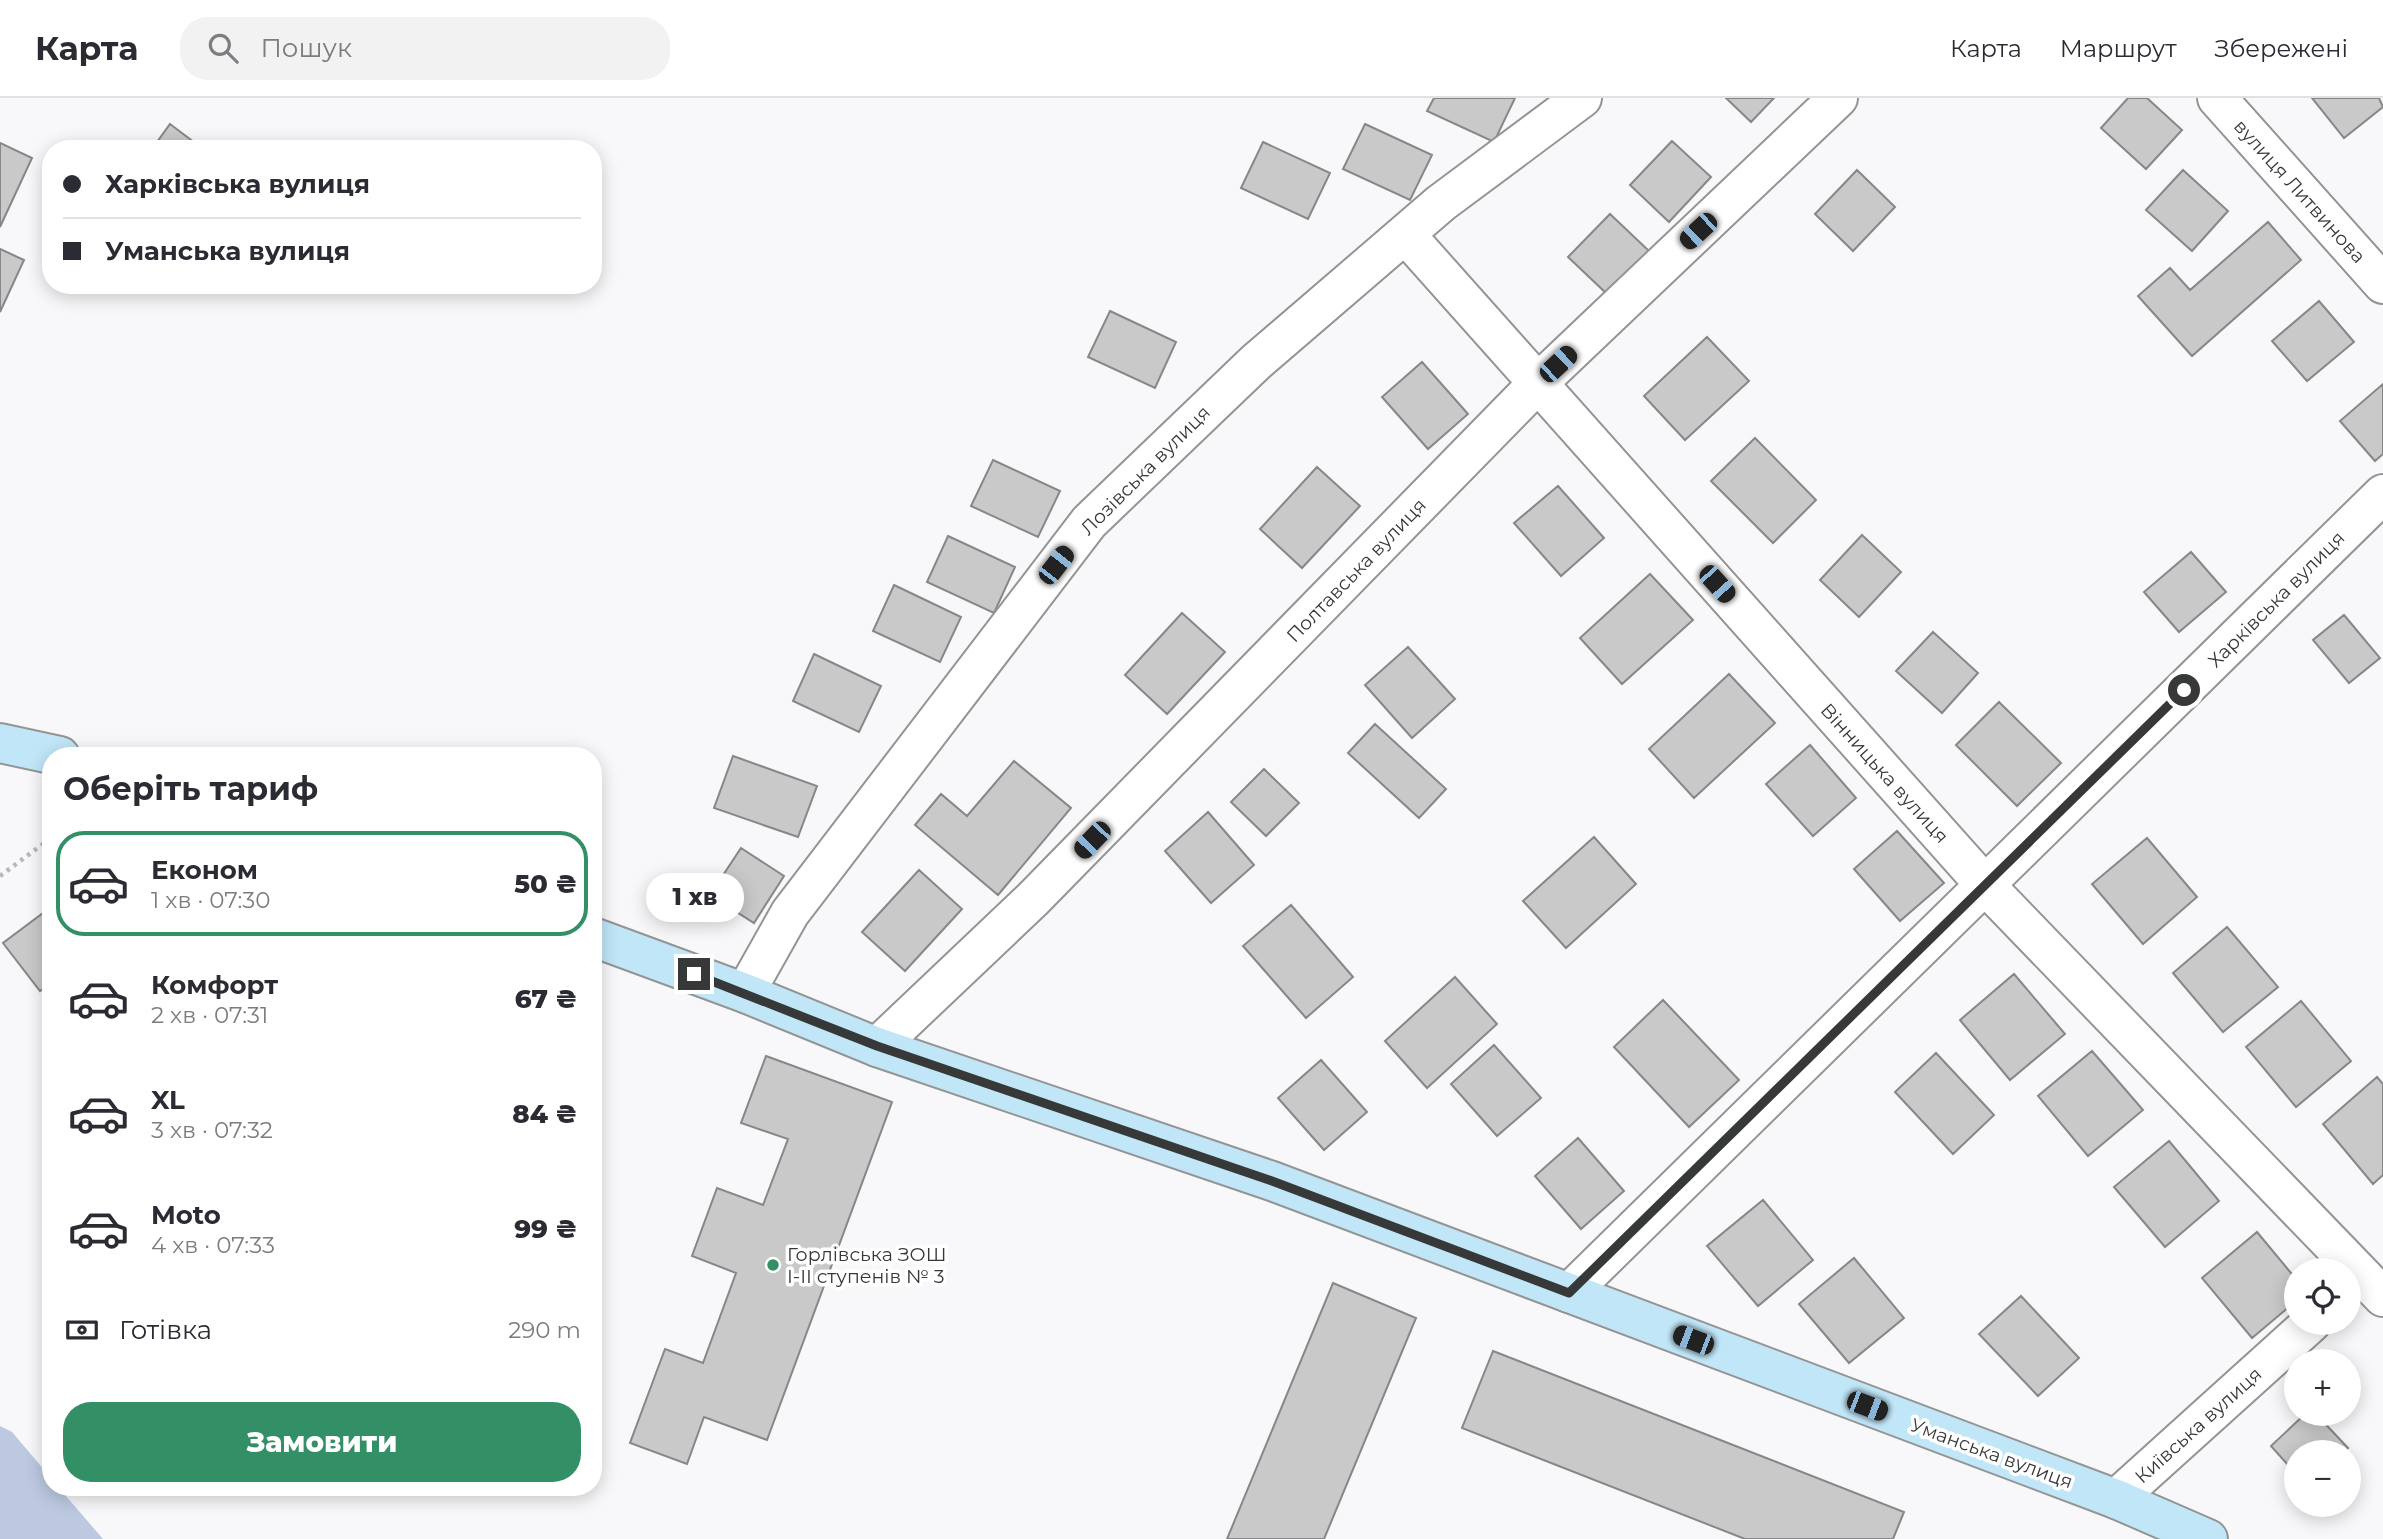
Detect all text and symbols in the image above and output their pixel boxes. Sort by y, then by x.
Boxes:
search box [180,17,670,80]
text: Карта [35,28,138,68]
icon: search [204,29,242,67]
text: Пошук [260,32,352,64]
text: Карта [1950,34,2022,63]
text: Маршрут [2060,34,2177,63]
text: Збережені [2215,34,2348,63]
street label: вулиця Литвинова [2229,115,2370,268]
text: Харківська вулиця [105,168,370,200]
car [1676,209,1721,253]
text: Уманська вулиця [105,235,350,267]
car [1536,342,1581,386]
street label: Лозівська вулиця [1076,401,1215,540]
street label: Полтавська вулиця [1282,494,1431,647]
street label: Харківська вулиця [2203,526,2349,672]
car [1035,542,1078,588]
car [1696,561,1739,607]
route start [2168,674,2200,706]
street label: Вінницька вулиця [1816,699,1953,848]
text: Оберіть тариф [63,769,318,808]
car [1070,818,1115,862]
icon: car [67,852,130,915]
text: Економ [151,854,258,886]
text: 50 ₴ [514,868,577,900]
callout: 1 хв [645,872,743,922]
text: 1 хв [673,883,717,911]
text: 1 хв · 07:30 [151,886,270,914]
route end [678,958,710,990]
icon: car [67,967,130,1030]
text: Комфорт [151,969,278,1001]
text: 67 ₴ [515,983,577,1015]
text: 2 хв · 07:31 [151,1001,268,1029]
icon: car [67,1082,130,1145]
text: XL [151,1084,185,1116]
text: 84 ₴ [512,1098,577,1130]
text: 3 хв · 07:32 [151,1116,273,1144]
icon: car [67,1197,130,1260]
text: Moto [151,1199,221,1231]
text: 99 ₴ [514,1213,577,1245]
text: 4 хв · 07:33 [151,1231,275,1259]
place label: Горлівська ЗОШ І-ІІ ступенів № 3 [787,1243,946,1288]
marker: Горлівська ЗОШ І-ІІ ступенів № 3 [765,1257,781,1273]
map controls [2284,1258,2361,1517]
button: locate [2284,1258,2361,1335]
icon: cash [63,1311,101,1349]
text: Готівка [119,1314,212,1346]
text: 290 m [508,1316,581,1344]
car [1670,1323,1717,1357]
button: + [2284,1349,2361,1426]
street label: Київська вулиця [2130,1362,2266,1488]
car [1844,1389,1891,1423]
button: Замовити [63,1402,581,1482]
street label: Уманська вулиця [1908,1413,2076,1493]
button: − [2284,1440,2361,1517]

